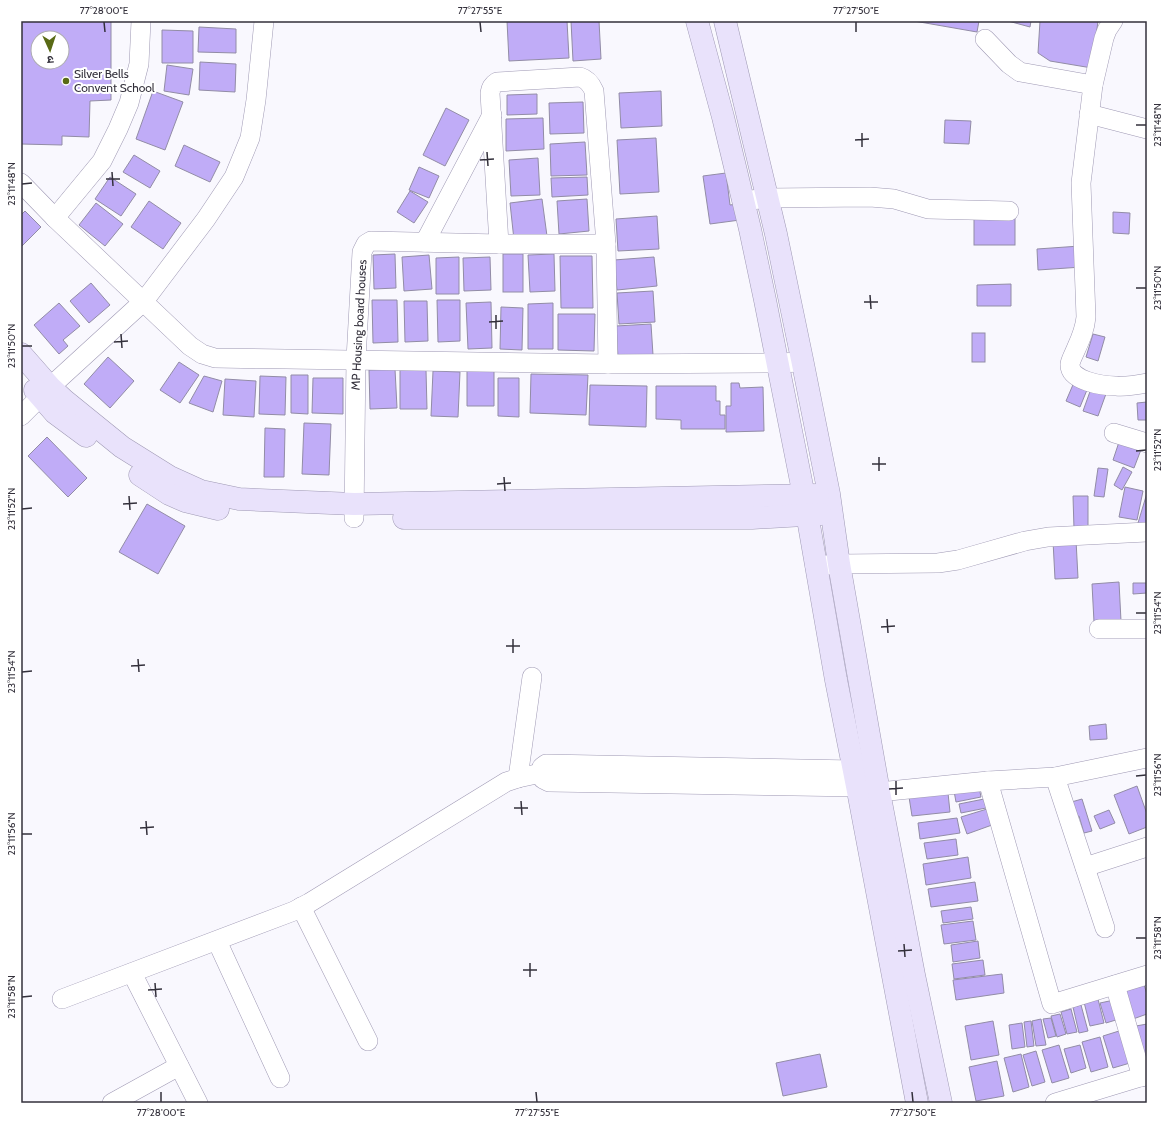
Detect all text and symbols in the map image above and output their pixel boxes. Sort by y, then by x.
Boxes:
text: 77°28'00"E [80,4,129,17]
text: 77°27'55"E [458,4,503,17]
text: 77°27'50"E [833,4,880,17]
north arrow [30,30,70,70]
text: उ [46,53,54,67]
place label: Silver Bells Convent School [74,66,155,95]
marker: Silver Bells Convent School [61,76,71,86]
text: 23°11'48"N [1151,103,1164,147]
text: 23°11'48"N [5,162,18,206]
street label: MP Housing board houses [348,259,369,391]
text: 23°11'50"N [1151,266,1164,310]
text: 23°11'50"N [5,324,18,368]
text: 23°11'52"N [1151,429,1164,471]
text: 23°11'52"N [5,488,18,530]
text: 23°11'54"N [1151,591,1164,635]
text: 23°11'54"N [5,650,18,694]
text: 23°11'56"N [1151,753,1164,797]
text: 23°11'56"N [5,812,18,856]
text: 23°11'58"N [1151,916,1164,960]
text: 23°11'58"N [5,975,18,1019]
text: 77°28'00"E [137,1106,186,1119]
text: 77°27'55"E [515,1106,560,1119]
text: 77°27'50"E [890,1106,937,1119]

